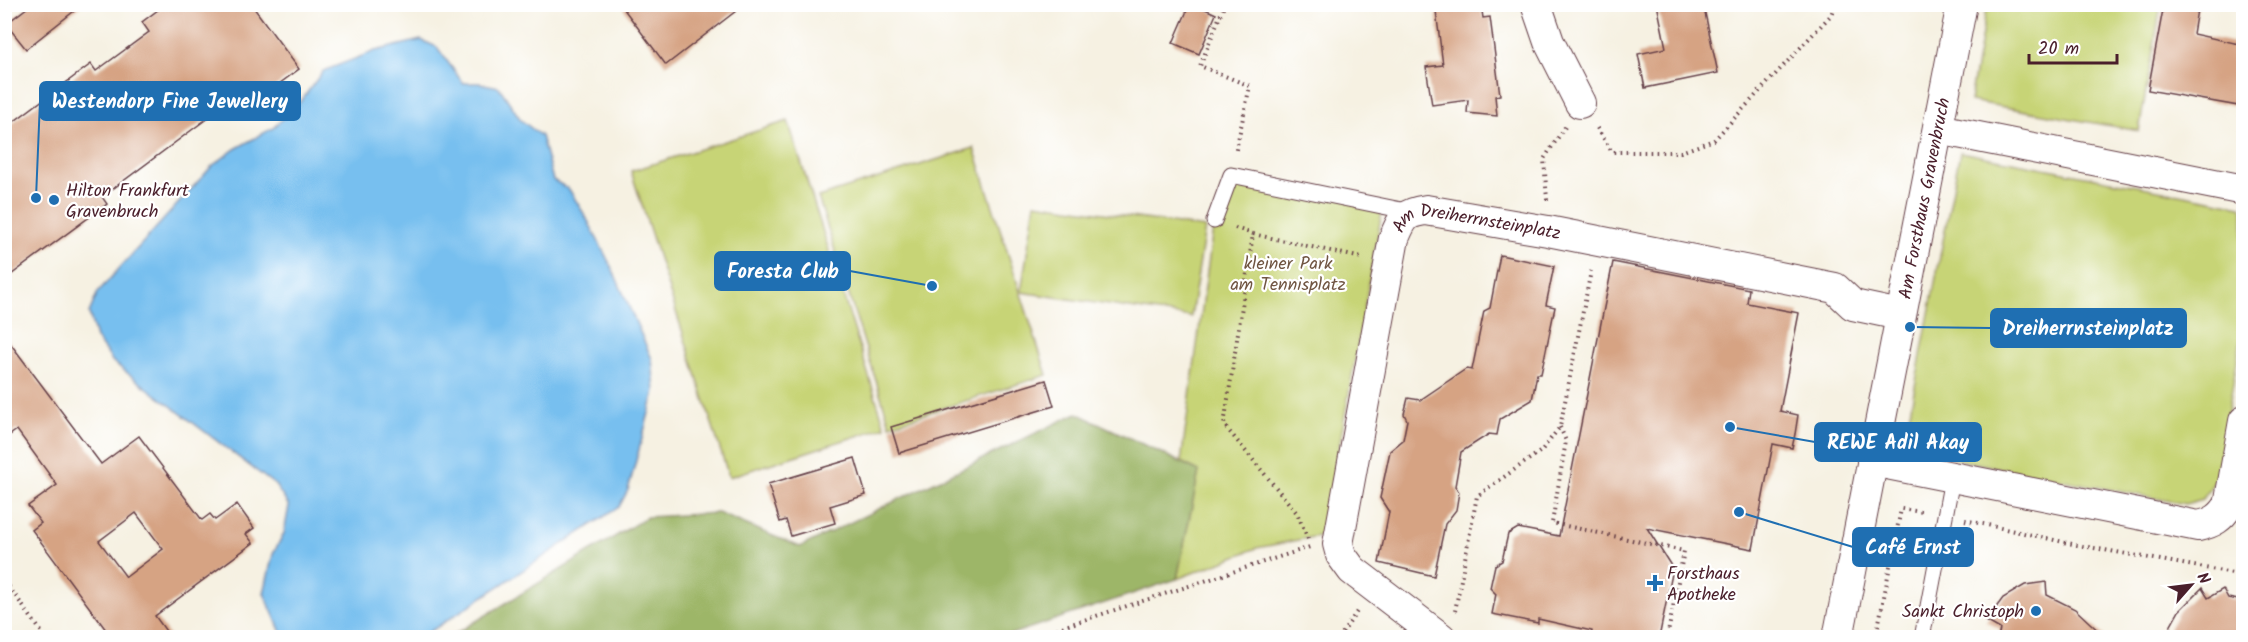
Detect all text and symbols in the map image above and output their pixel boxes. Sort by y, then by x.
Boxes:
scale bar [2029,27,2118,65]
text: 20 m [2038,35,2079,64]
callout: Westendorp Fine Jewellery [40,82,300,120]
text: Westendorp Fine Jewellery [52,87,289,119]
street label: Am Forsthaus Gravenbruch [1892,95,1959,302]
place label: Hilton Frankfurt Gravenbruch [66,177,190,227]
marker: Hilton Frankfurt Gravenbruch [47,193,61,207]
text: Am Dreiherrnsteinplatz [1385,196,1563,249]
street label: Am Dreiherrnsteinplatz [1393,225,1569,249]
park label: kleiner Park am Tennisplatz [1230,250,1346,300]
callout: Foresta Club [715,252,850,290]
text: Foresta Club [727,257,839,289]
callout: Dreiherrnsteinplatz [1991,309,2186,347]
text: Dreiherrnsteinplatz [2002,314,2174,346]
callout: REWE Adil Akay [1815,423,1981,461]
text: REWE Adil Akay [1827,428,1970,460]
callout: Café Ernst [1853,528,1973,566]
text: Café Ernst [1865,533,1962,565]
north arrow [2161,555,2221,615]
place label: Forsthaus Apotheke [1667,560,1740,610]
text: N [2190,568,2216,589]
marker: Forsthaus Apotheke [1648,576,1662,590]
place label: Sankt Christoph [1902,598,2024,627]
marker: Sankt Christoph [2029,604,2043,618]

